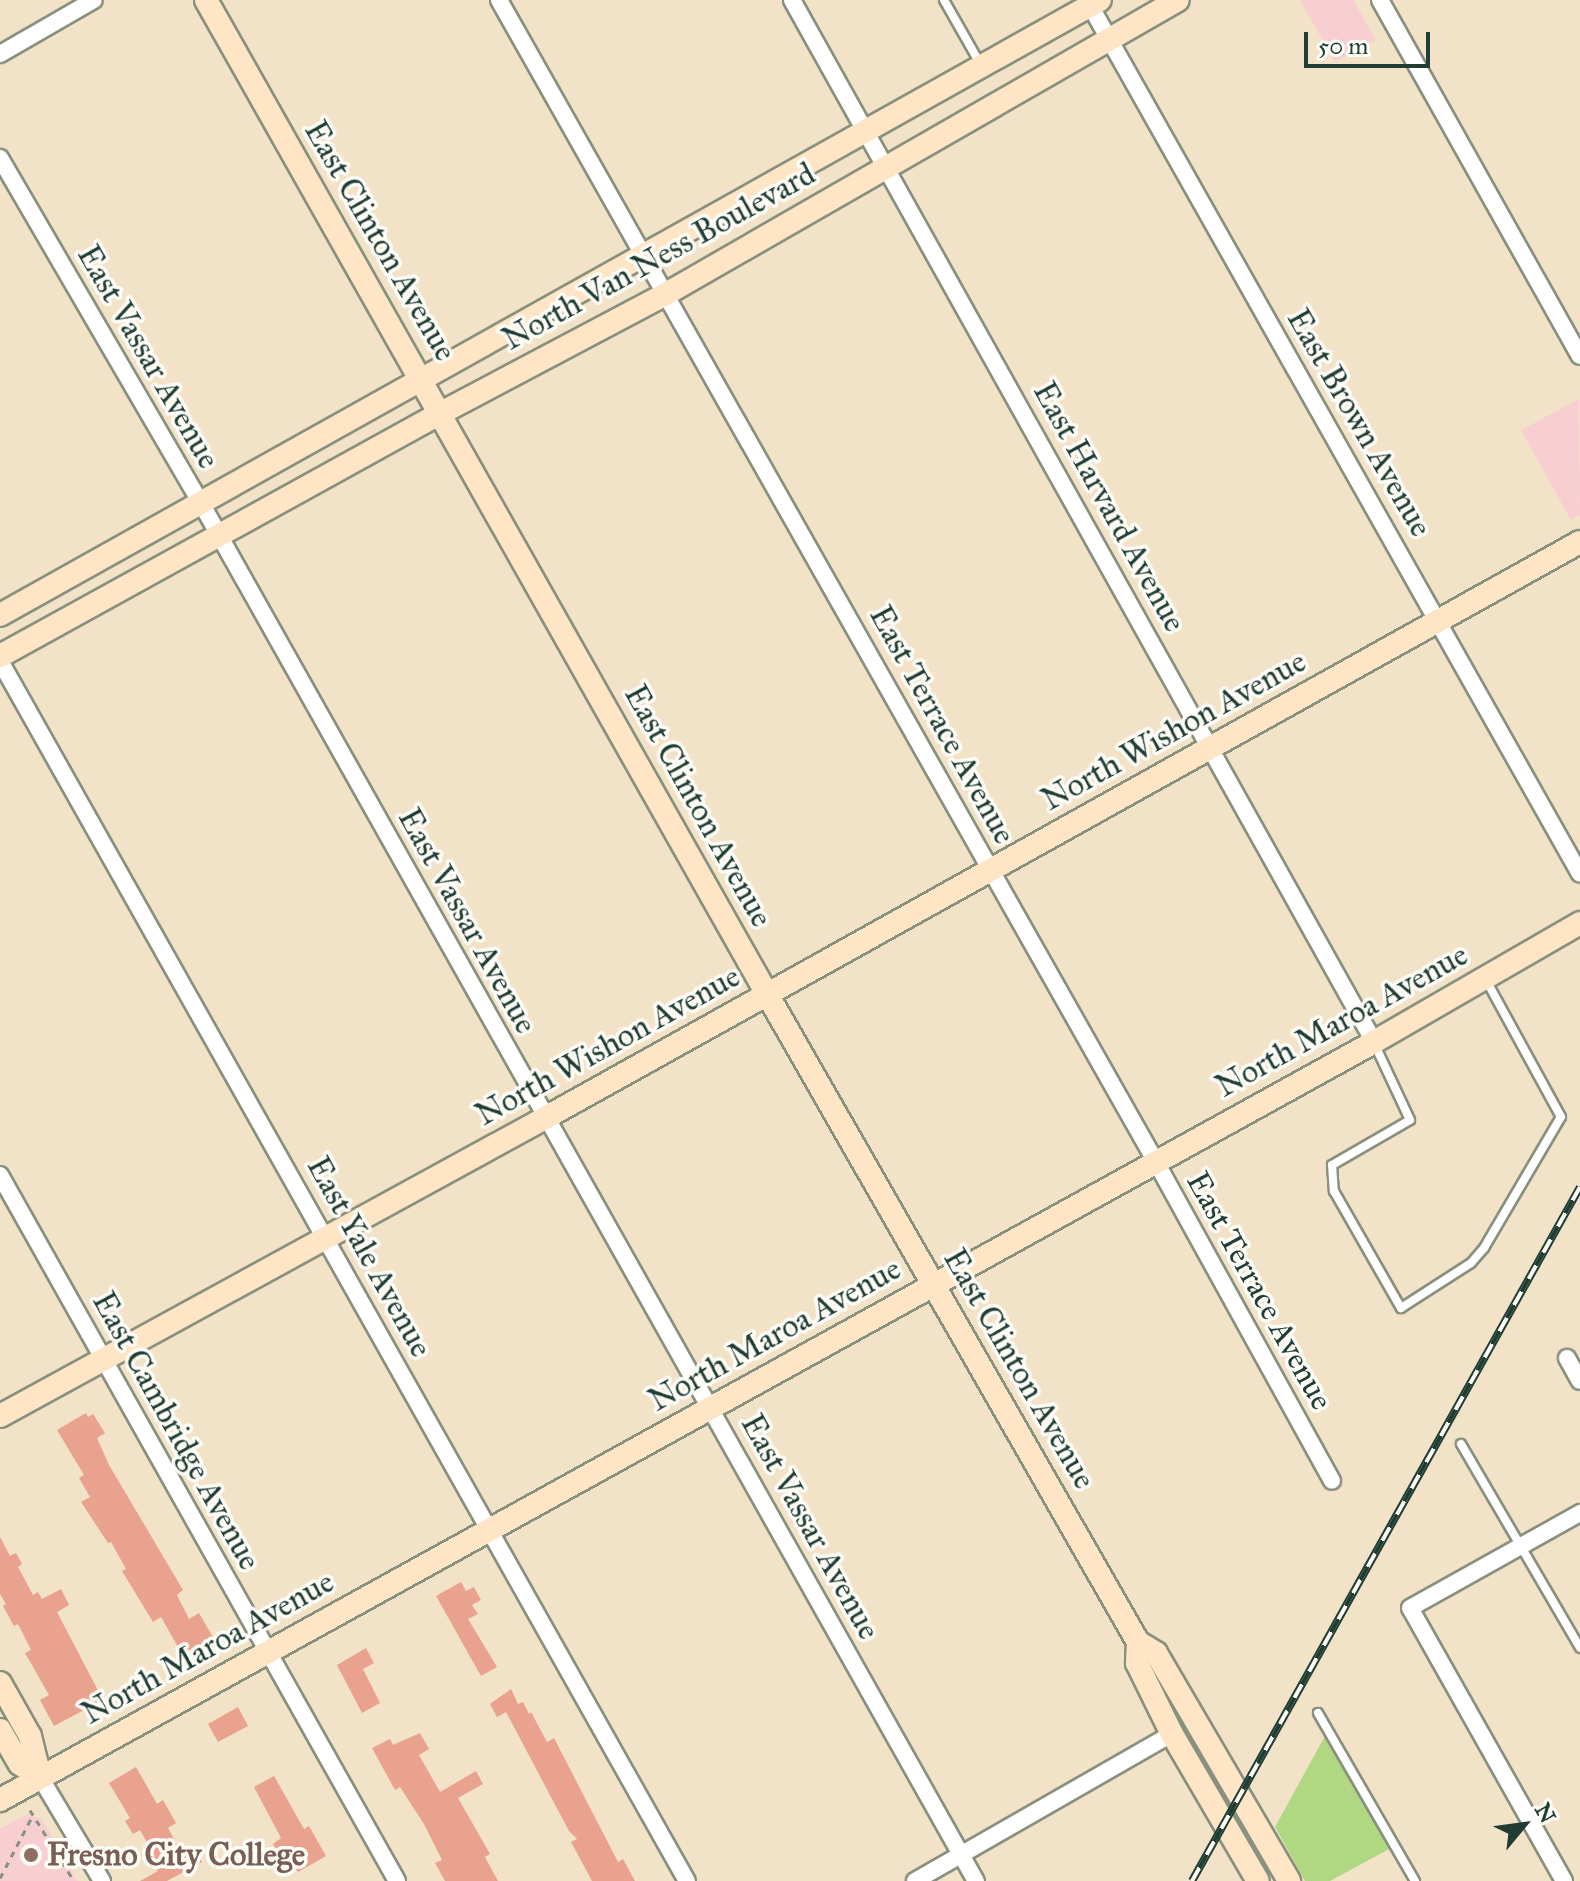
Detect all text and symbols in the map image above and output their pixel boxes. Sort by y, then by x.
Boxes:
scale bar [1308,16,1434,66]
text: 50 m [1318,31,1368,61]
street label: East Clinton Avenue [296,114,464,368]
street label: North Van Ness Boulevard [496,155,822,359]
street label: East Vassar Avenue [69,239,227,475]
street label: East Brown Avenue [1278,302,1440,544]
street label: East Harvard Avenue [1024,375,1194,639]
street label: East Terrace Avenue [861,599,1023,851]
street label: North Wishon Avenue [1035,642,1313,820]
street label: East Clinton Avenue [616,678,780,934]
street label: East Vassar Avenue [389,802,545,1040]
street label: North Maroa Avenue [1209,936,1475,1106]
street label: North Wishon Avenue [469,957,747,1135]
street label: East Yale Avenue [298,1150,440,1364]
street label: East Terrace Avenue [1178,1165,1340,1417]
street label: East Clinton Avenue [935,1242,1103,1496]
street label: North Maroa Avenue [642,1250,908,1420]
street label: East Cambridge Avenue [84,1285,268,1577]
street label: East Vassar Avenue [732,1408,888,1646]
street label: North Maroa Avenue [75,1563,341,1733]
north arrow [1484,1785,1564,1865]
text: N [1529,1798,1562,1828]
place label: Fresno City College [47,1836,305,1874]
marker: Fresno City College [22,1846,40,1864]

